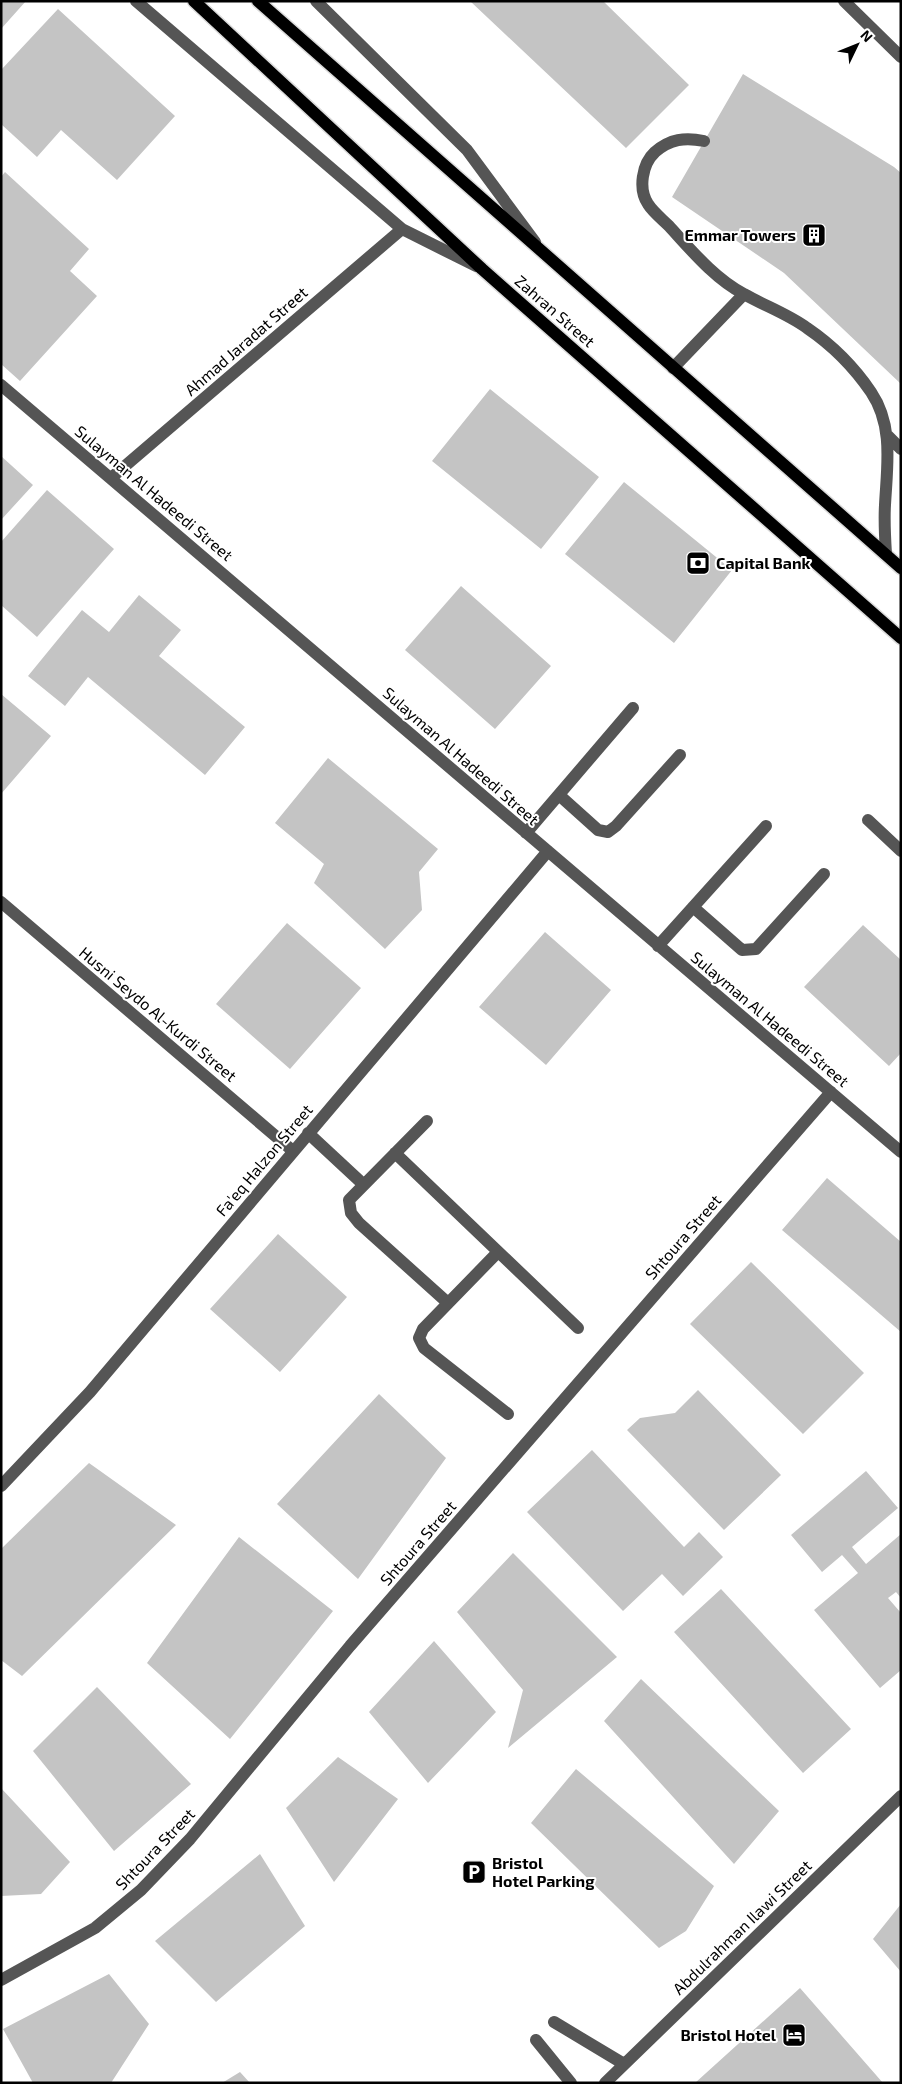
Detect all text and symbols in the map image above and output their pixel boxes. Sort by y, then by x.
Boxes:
north arrow [832,20,882,70]
text: N [857,26,877,45]
building icon: Emmar Towers [801,222,827,248]
place label: Emmar Towers [685,225,796,244]
street label: Zahran Street [511,271,599,350]
street label: Ahmad Jaradat Street [181,282,311,399]
street label: Sulayman Al Hadeedi Street [72,421,237,564]
bank icon: Capital Bank [685,550,711,576]
place label: Capital Bank [716,553,811,572]
street label: Sulayman Al Hadeedi Street [380,683,543,828]
street label: Husni Seydo Al-Kurdi Street [76,942,241,1085]
street label: Sulayman Al Hadeedi Street [688,947,853,1090]
street label: Fa'eq Halzon Street [211,1100,316,1219]
street label: Shtoura Street [641,1191,725,1283]
street label: Shtoura Street [376,1497,460,1589]
street label: Shtoura Street [111,1804,198,1893]
place label: Bristol Hotel Parking [492,1853,595,1890]
street label: Abdulrahman Ilawi Street [668,1855,815,1998]
parking icon: Bristol Hotel Parking [461,1859,487,1885]
hotel icon: Bristol Hotel [781,2022,807,2048]
place label: Bristol Hotel [680,2025,777,2044]

